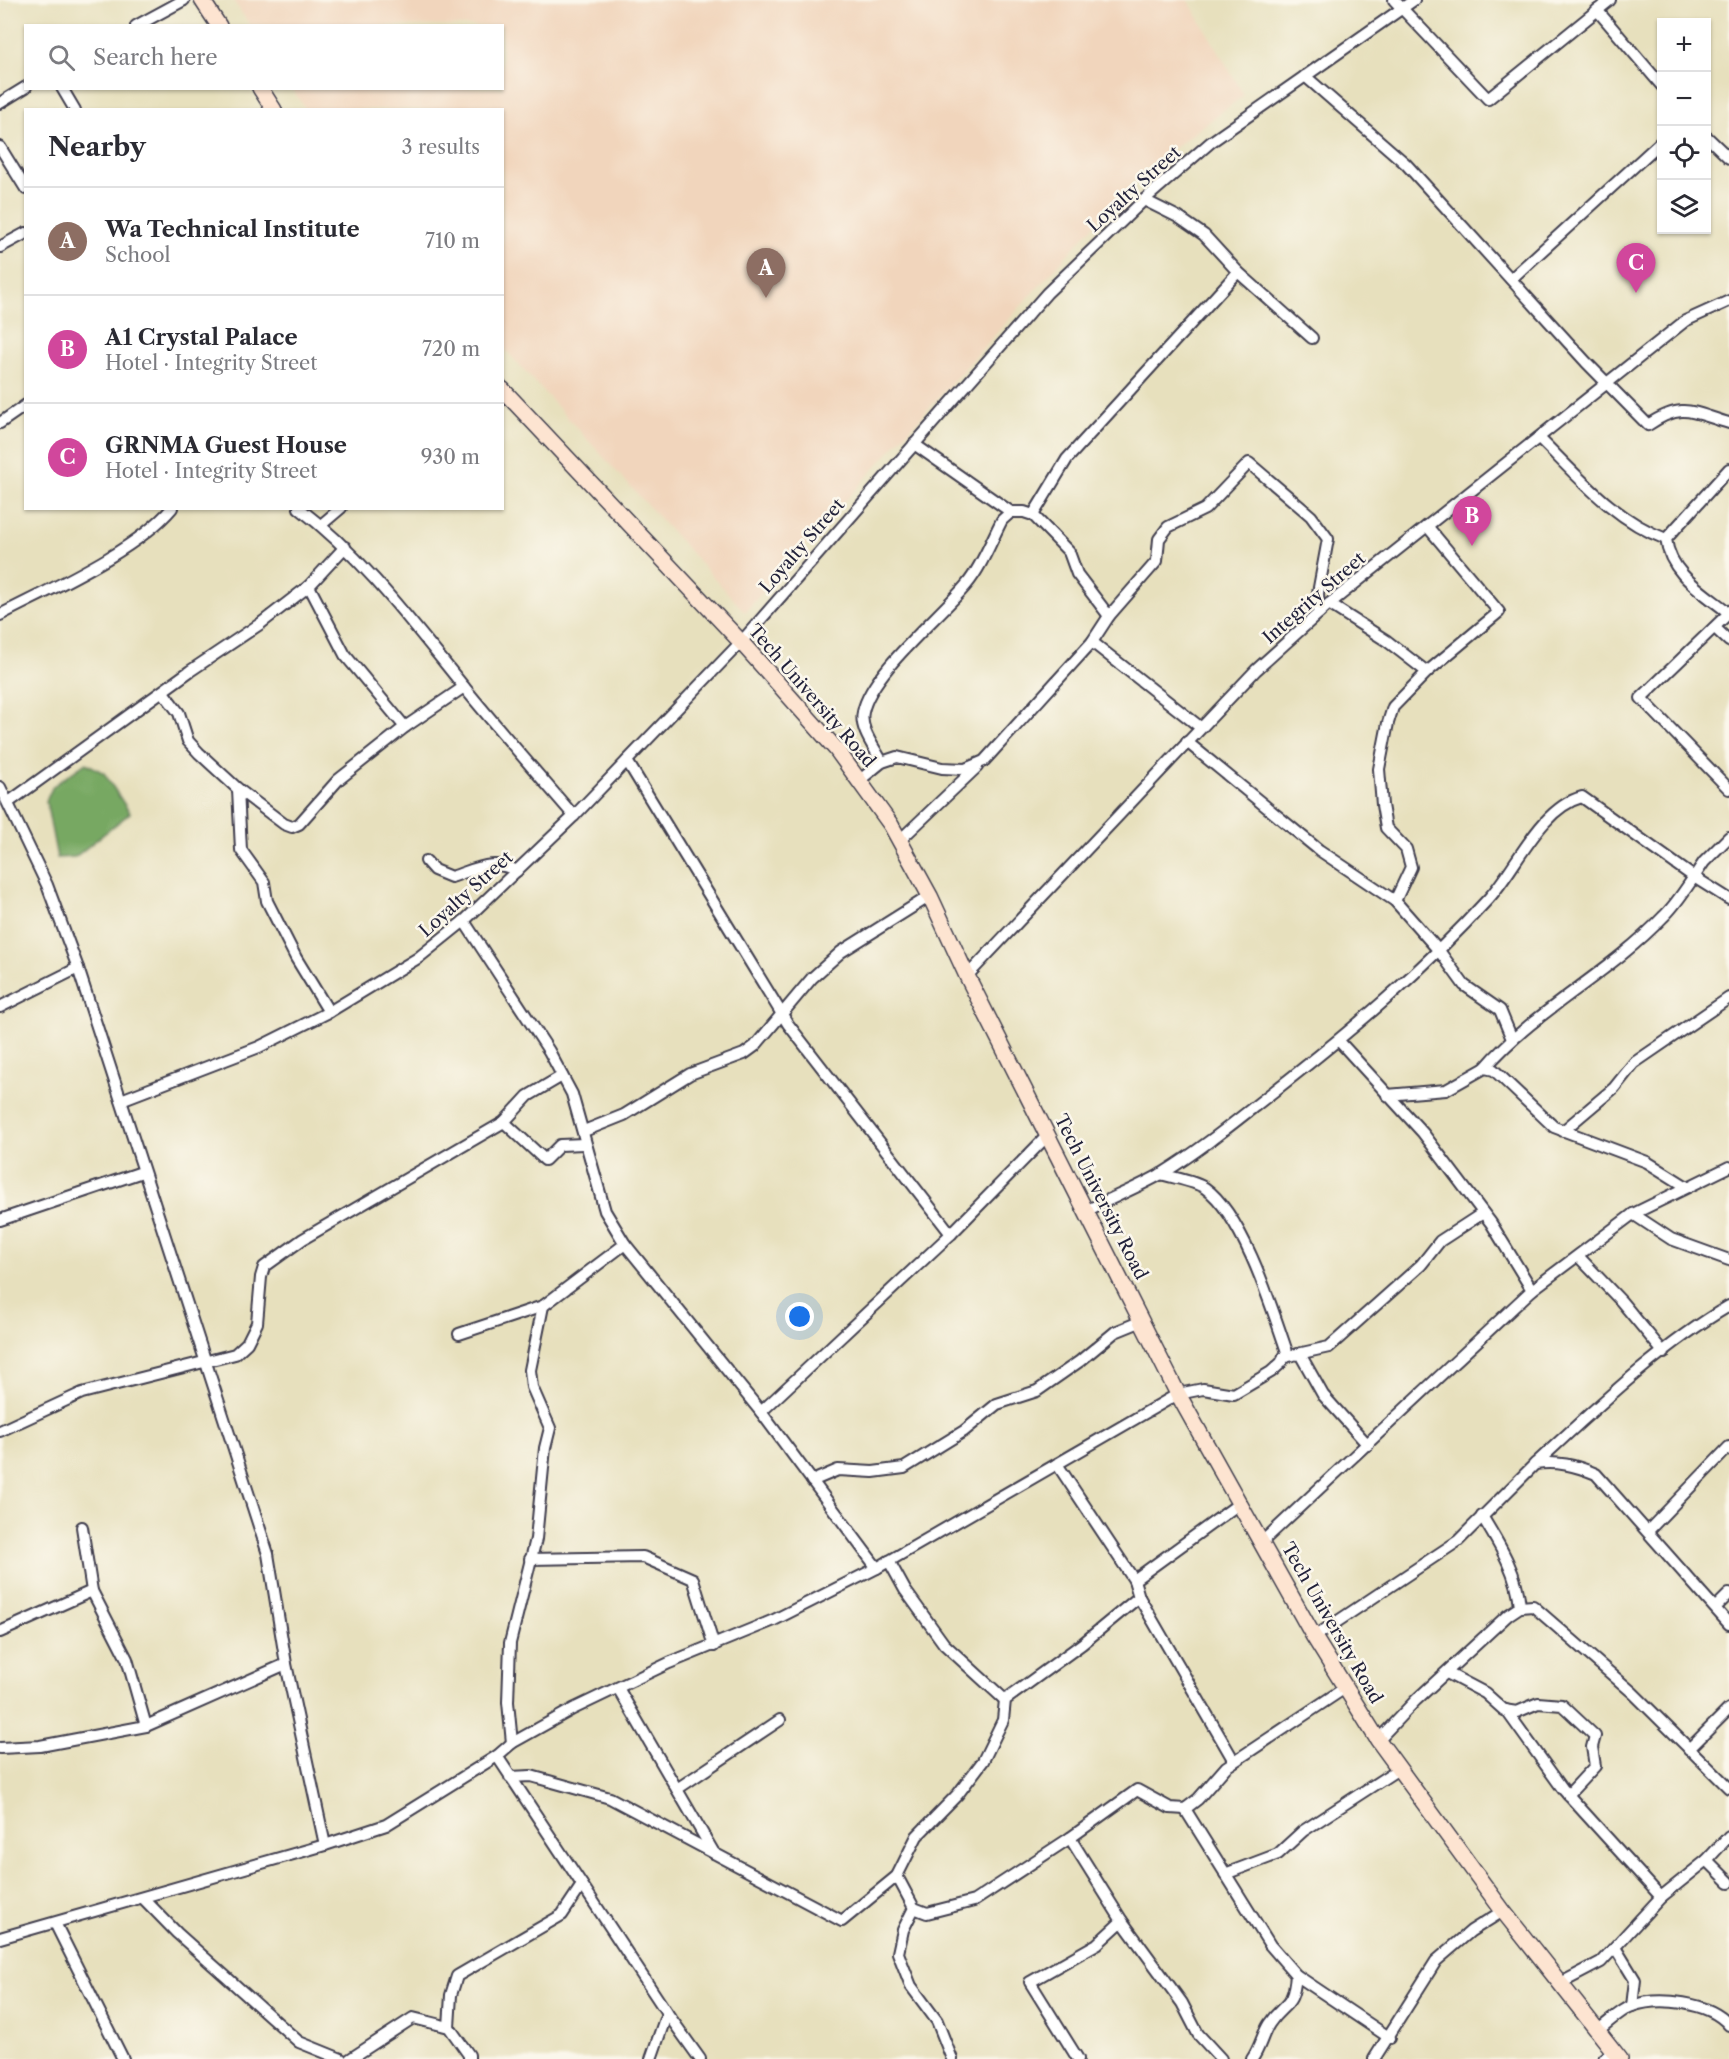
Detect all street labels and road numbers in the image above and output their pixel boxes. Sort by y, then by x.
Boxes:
street label: Loyalty Street [1083,141,1186,237]
street label: Loyalty Street [755,494,850,598]
street label: Integrity Street [1258,547,1370,649]
street label: Tech University Road [744,620,880,772]
street label: Loyalty Street [415,846,518,942]
street label: Tech University Road [1050,1111,1152,1283]
street label: Tech University Road [1277,1538,1387,1708]

